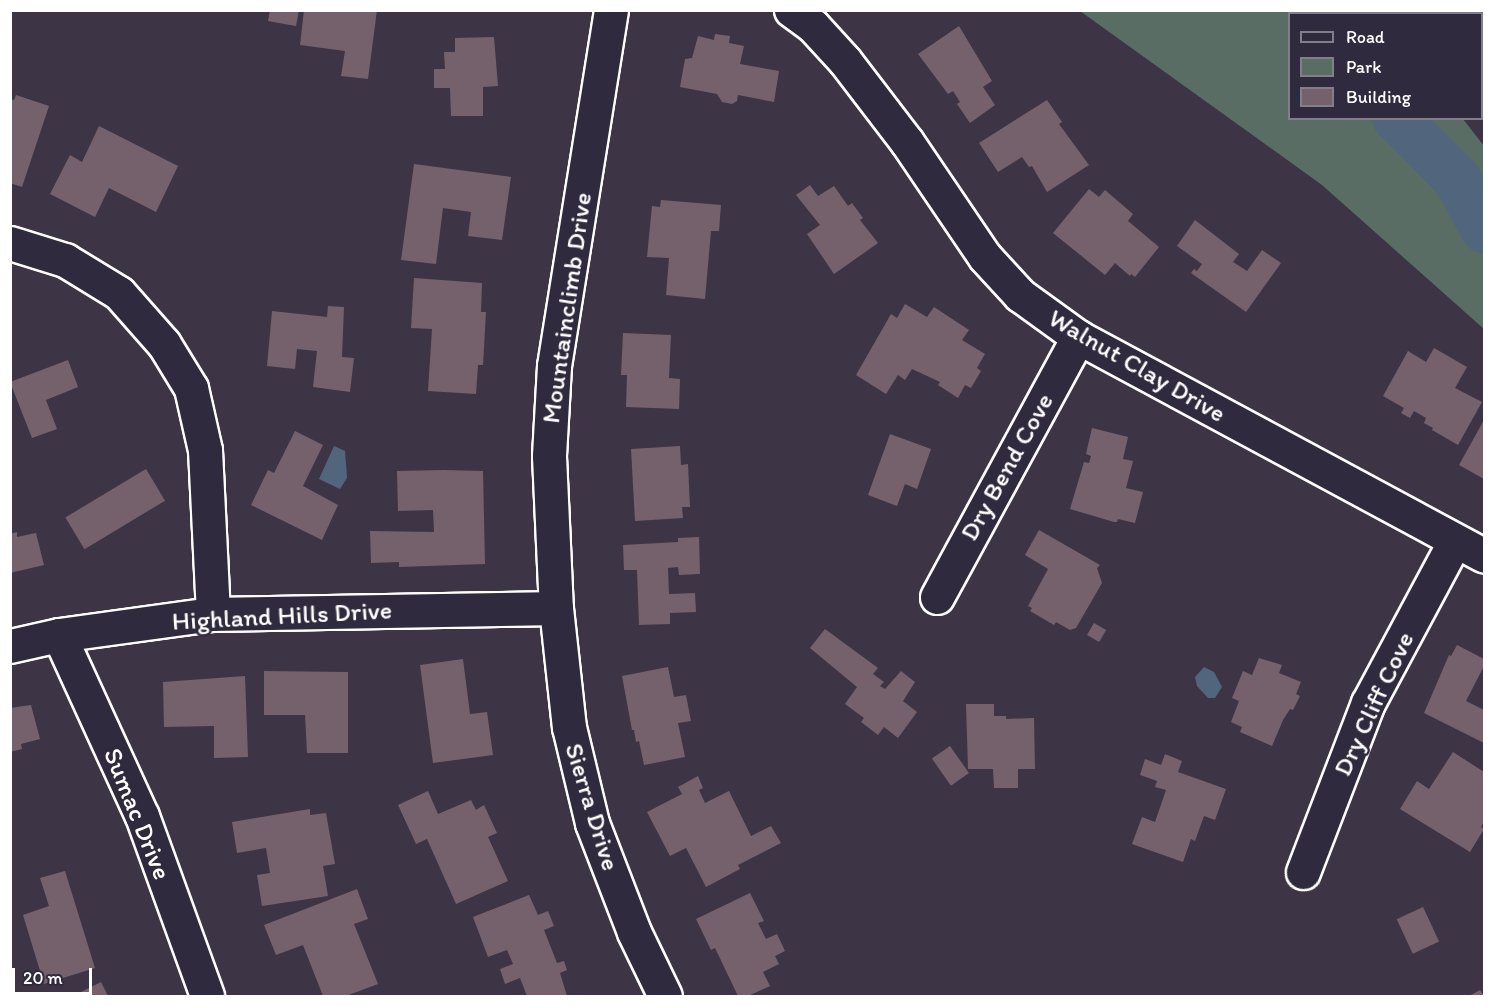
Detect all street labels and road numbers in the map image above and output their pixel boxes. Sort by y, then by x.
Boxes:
street label: Mountainclimb Drive [535,190,599,426]
street label: Walnut Clay Drive [1043,302,1231,430]
street label: Dry Bend Cove [954,388,1060,546]
street label: Highland Hills Drive [171,595,393,637]
street label: Dry Cliff Cove [1327,627,1421,781]
street label: Sierra Drive [558,739,626,875]
street label: Sumac Drive [96,743,178,885]

